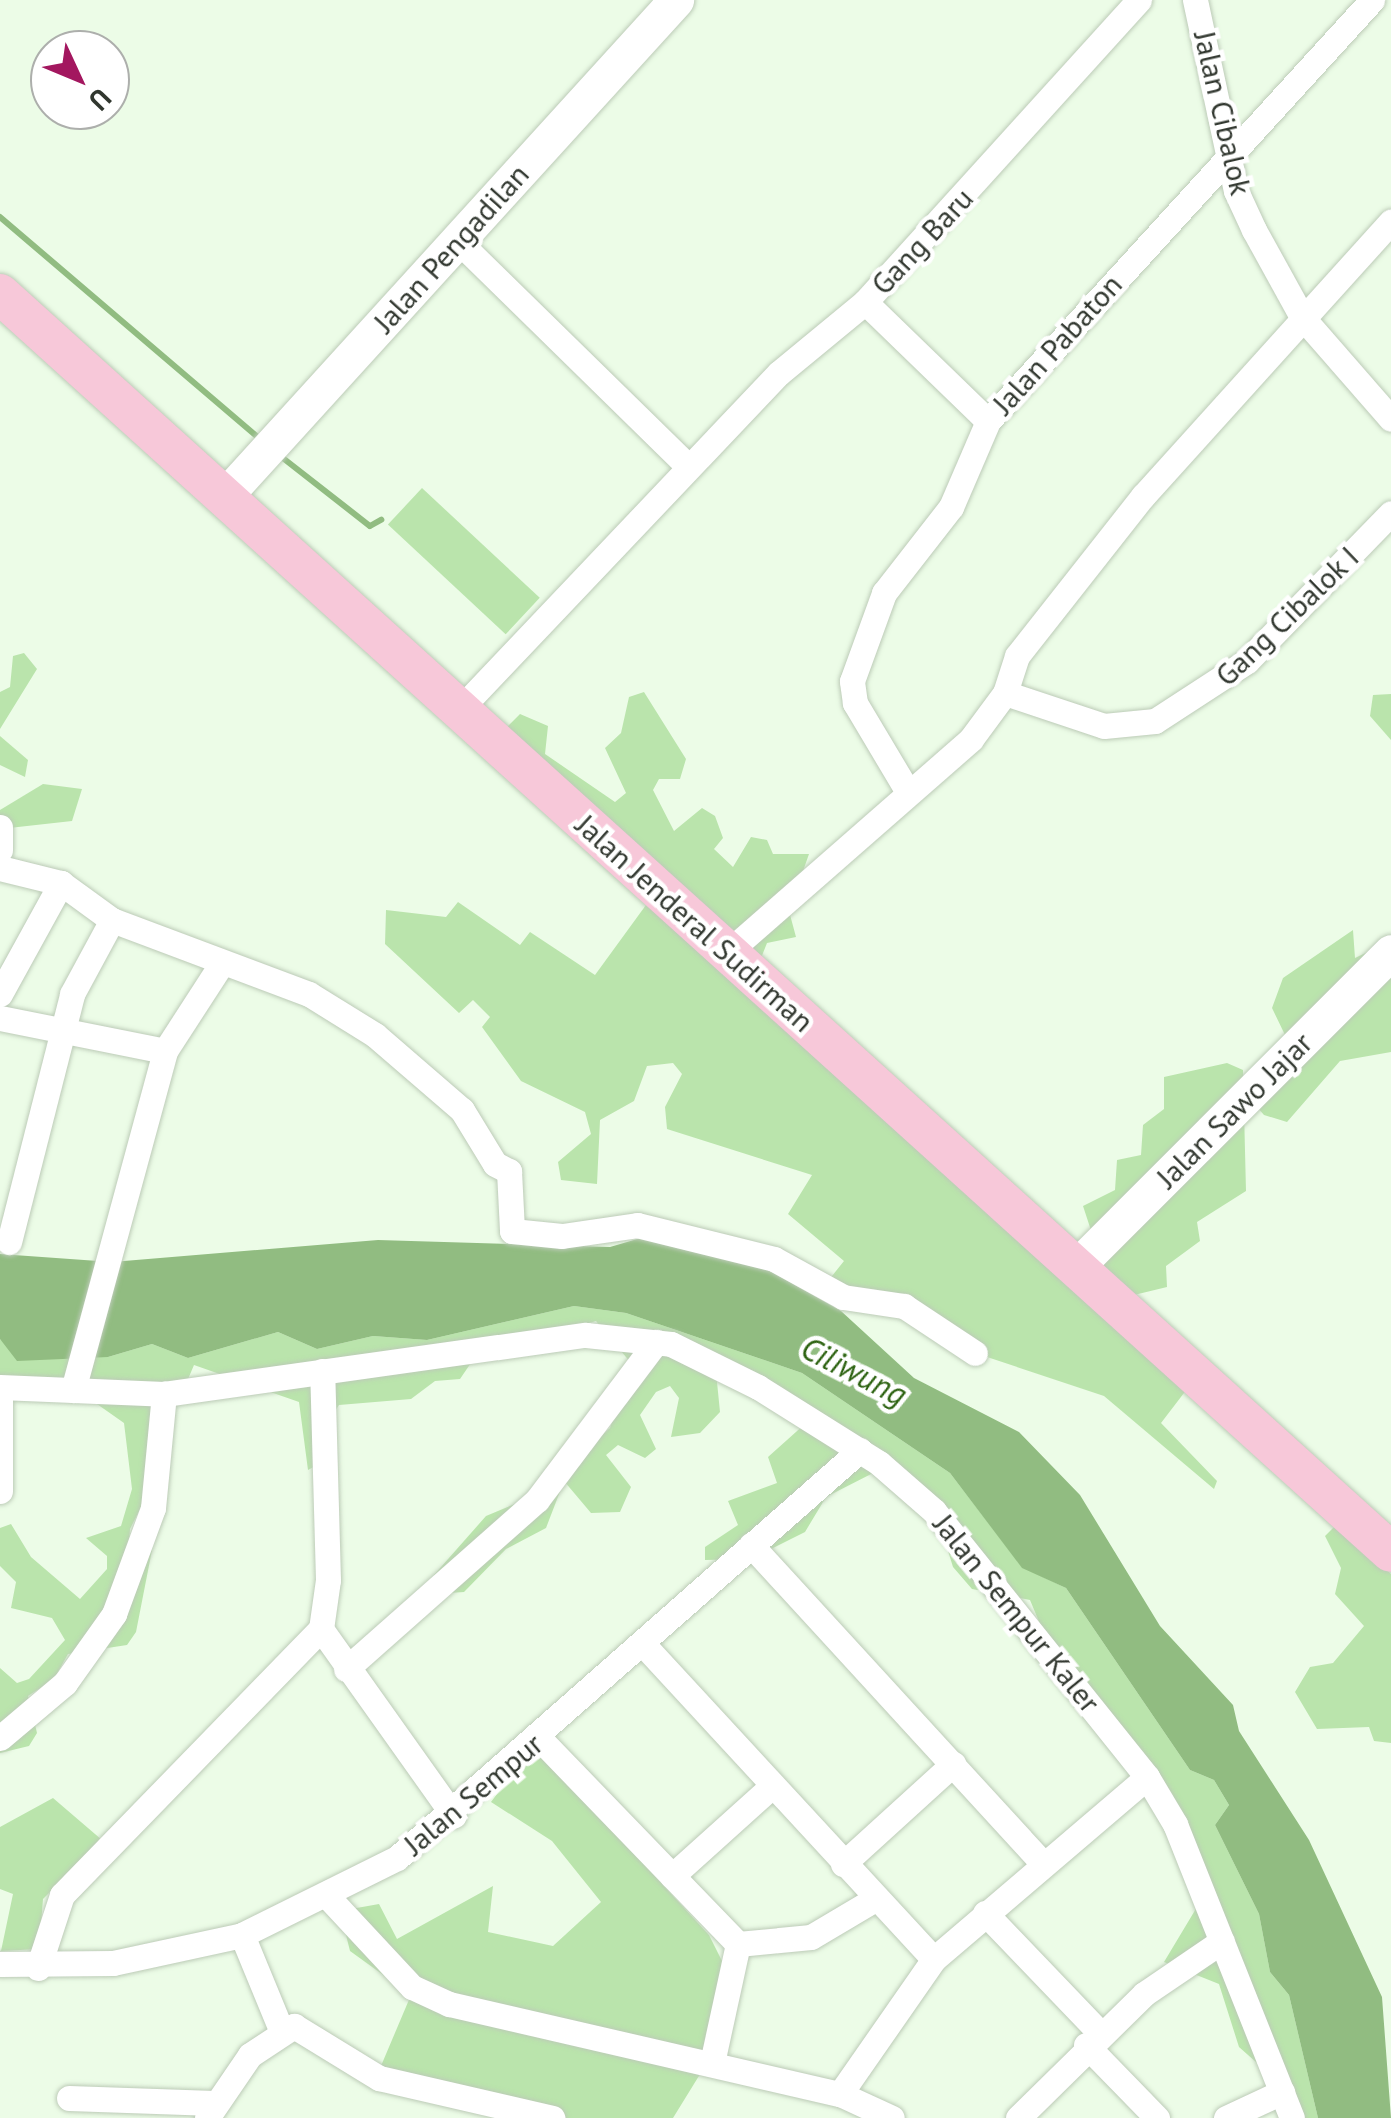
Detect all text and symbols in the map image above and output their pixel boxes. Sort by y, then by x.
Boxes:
street label: Jalan Cibalok [1187,28,1259,198]
north arrow [30,30,130,130]
text: U [81,81,120,119]
street label: Jalan Pengadilan [366,156,536,340]
street label: Gang Baru [864,180,980,302]
street label: Jalan Pabaton [985,267,1129,421]
street label: Gang Cibalok I [1208,538,1366,694]
street label: Jalan Jenderal Sudirman [569,807,821,1039]
street label: Jalan Sawo Jajar [1149,1025,1319,1195]
water label: Ciliwung [795,1328,913,1414]
street label: Jalan Sempur Kaler [926,1507,1108,1719]
street label: Jalan Sempur [396,1726,550,1862]

